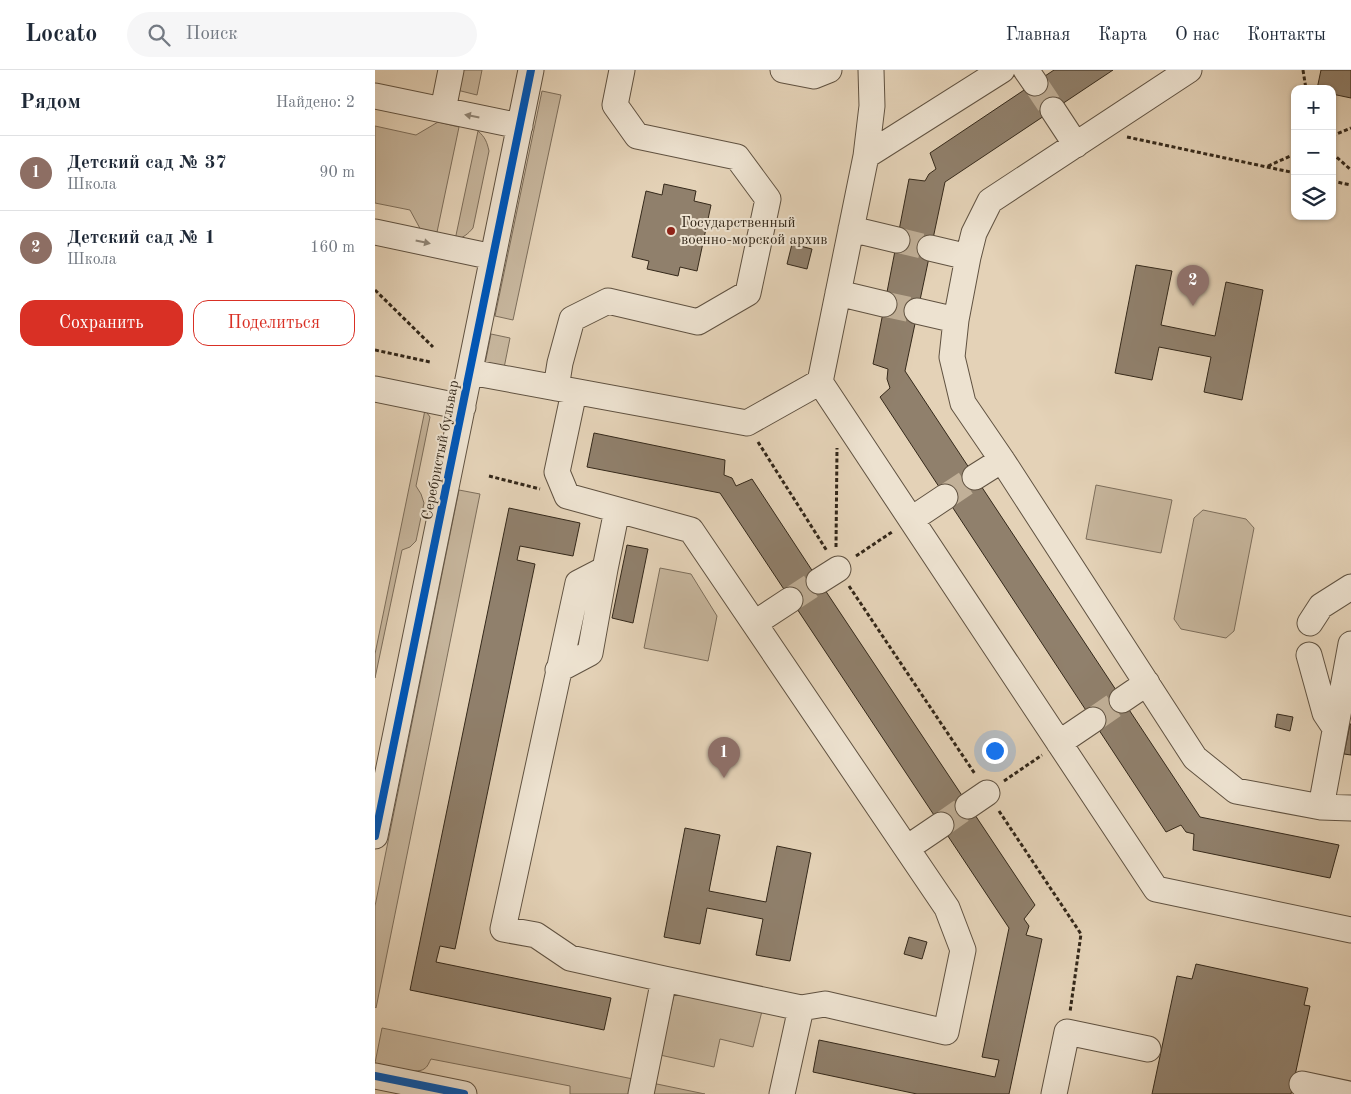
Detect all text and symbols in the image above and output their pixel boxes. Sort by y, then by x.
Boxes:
search box [127,12,477,57]
icon: search [145,21,173,49]
text: Locato [25,23,97,47]
text: Поиск [185,25,238,44]
text: Главная [1006,26,1070,44]
text: Карта [1098,26,1147,44]
text: О нас [1175,26,1219,44]
text: Контакты [1247,26,1326,44]
map controls [1291,85,1336,220]
button: + [1291,85,1336,130]
text: Рядом [20,92,81,113]
text: Найдено: 2 [276,95,355,111]
one-way arrow [465,112,480,120]
button: − [1291,130,1336,175]
text: Детский сад № 37 [67,154,227,173]
text: 1 [31,165,41,181]
text: 90 m [319,165,355,181]
button: layers [1291,175,1336,220]
text: Школа [67,177,117,193]
place label: Государственный военно-морской архив [681,216,828,248]
marker: Государственный военно-морской архив [665,225,677,237]
text: Детский сад № 1 [67,229,216,248]
one-way arrow [415,238,430,246]
text: 2 [31,240,41,256]
text: 160 m [310,240,355,256]
text: Школа [67,252,117,268]
pin: 2 [1177,265,1209,306]
button: Сохранить [20,300,183,346]
button: Поделиться [193,300,355,346]
street label: Серебристый бульвар [421,379,462,521]
pin: 1 [708,737,740,778]
your location [982,738,1008,764]

